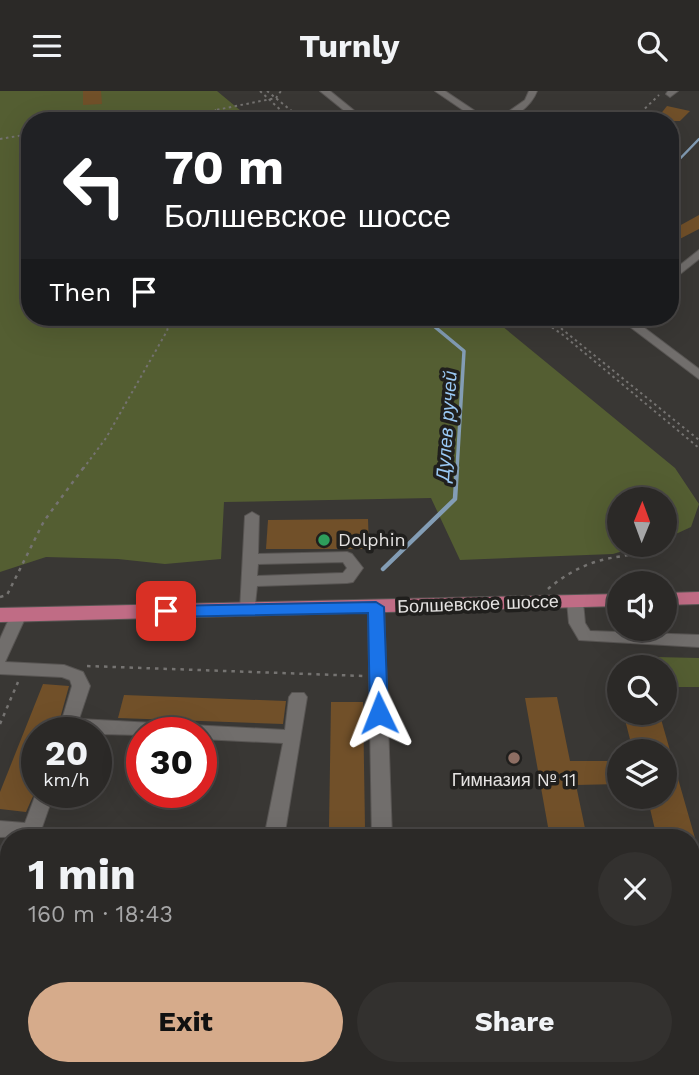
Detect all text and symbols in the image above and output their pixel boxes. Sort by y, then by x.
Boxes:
icon: menu [28,27,66,65]
text: Turnly [299,27,400,65]
icon: search [633,27,671,65]
text: 70 m [164,138,284,196]
icon: left [49,140,140,231]
text: Болшевское шоссе [164,197,451,235]
icon: arrive [125,273,163,311]
text: Then [49,277,111,307]
water label: Дулев ручей [431,370,462,484]
north arrow [607,487,677,557]
map controls [607,487,677,809]
place label: Dolphin [338,529,406,550]
marker: Dolphin [316,532,332,548]
button: sound [607,571,677,641]
pin [136,581,196,641]
street label: Болшевское шоссе [397,590,559,617]
icon: arrive [147,592,185,630]
button: search [607,655,677,725]
position arrow [342,676,416,750]
speed limit sign: 30 [126,717,217,808]
text: 20 [45,732,88,774]
button: layers [607,739,677,809]
marker: Гимназия № 11 [506,750,522,766]
text: km/h [43,769,90,790]
place label: Гимназия № 11 [452,769,576,790]
text: 1 min [28,850,136,899]
button: close [598,852,672,926]
text: 160 m · 18:43 [28,901,173,928]
button: Exit [28,982,343,1062]
button: Share [357,982,672,1062]

